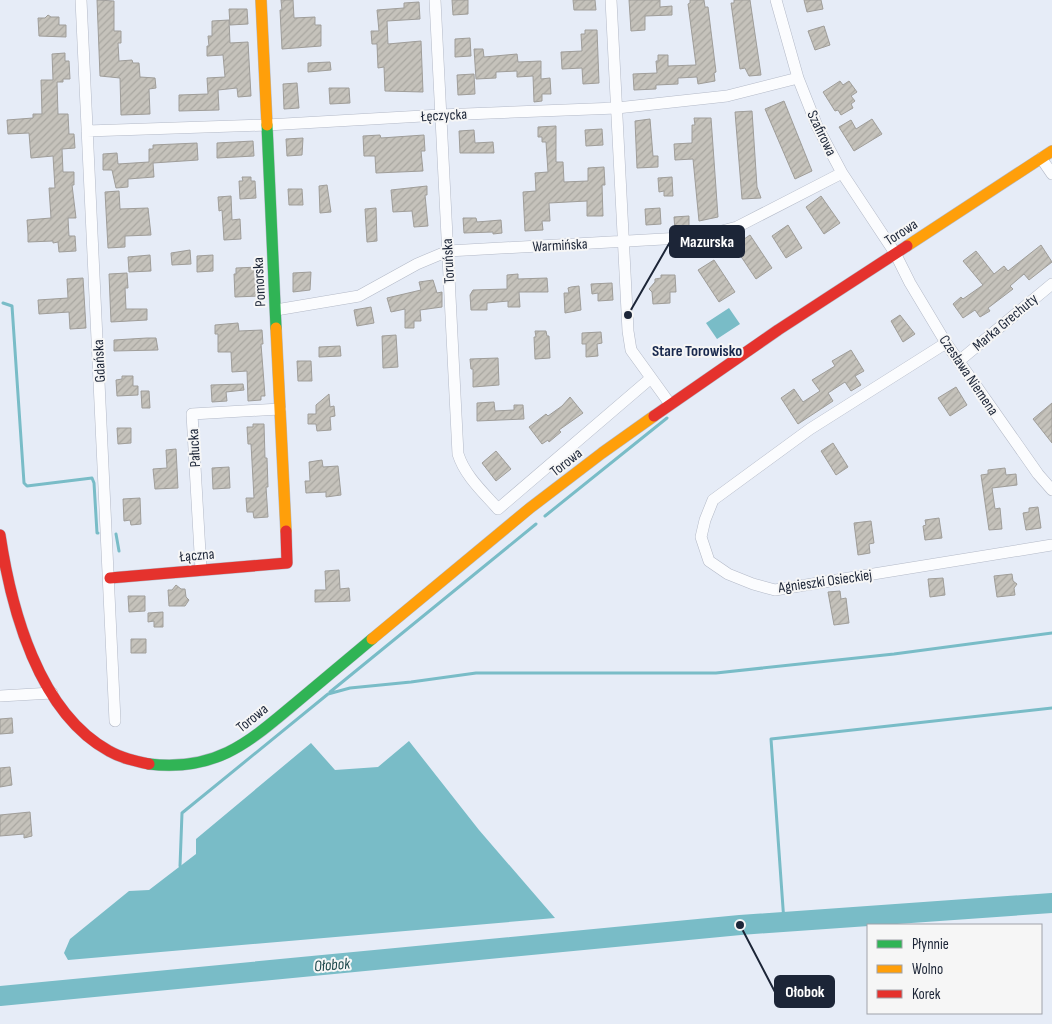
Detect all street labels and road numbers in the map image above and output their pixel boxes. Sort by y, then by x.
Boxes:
street label: Łęczycka [420,105,468,126]
street label: Szafirowa [802,107,841,159]
street label: Torowa [881,215,922,250]
street label: Warmińska [532,235,588,256]
street label: Toruńska [438,238,459,284]
street label: Pomorska [249,257,270,307]
street label: Marka Grechuty [969,289,1042,355]
street label: Czesława Niemena [935,331,1003,419]
street label: Gdańska [89,339,110,383]
street label: Pałucka [184,428,205,468]
street label: Torowa [546,444,586,481]
street label: Łączna [178,544,215,567]
street label: Agnieszki Osieckiej [776,565,873,598]
street label: Torowa [233,700,272,737]

